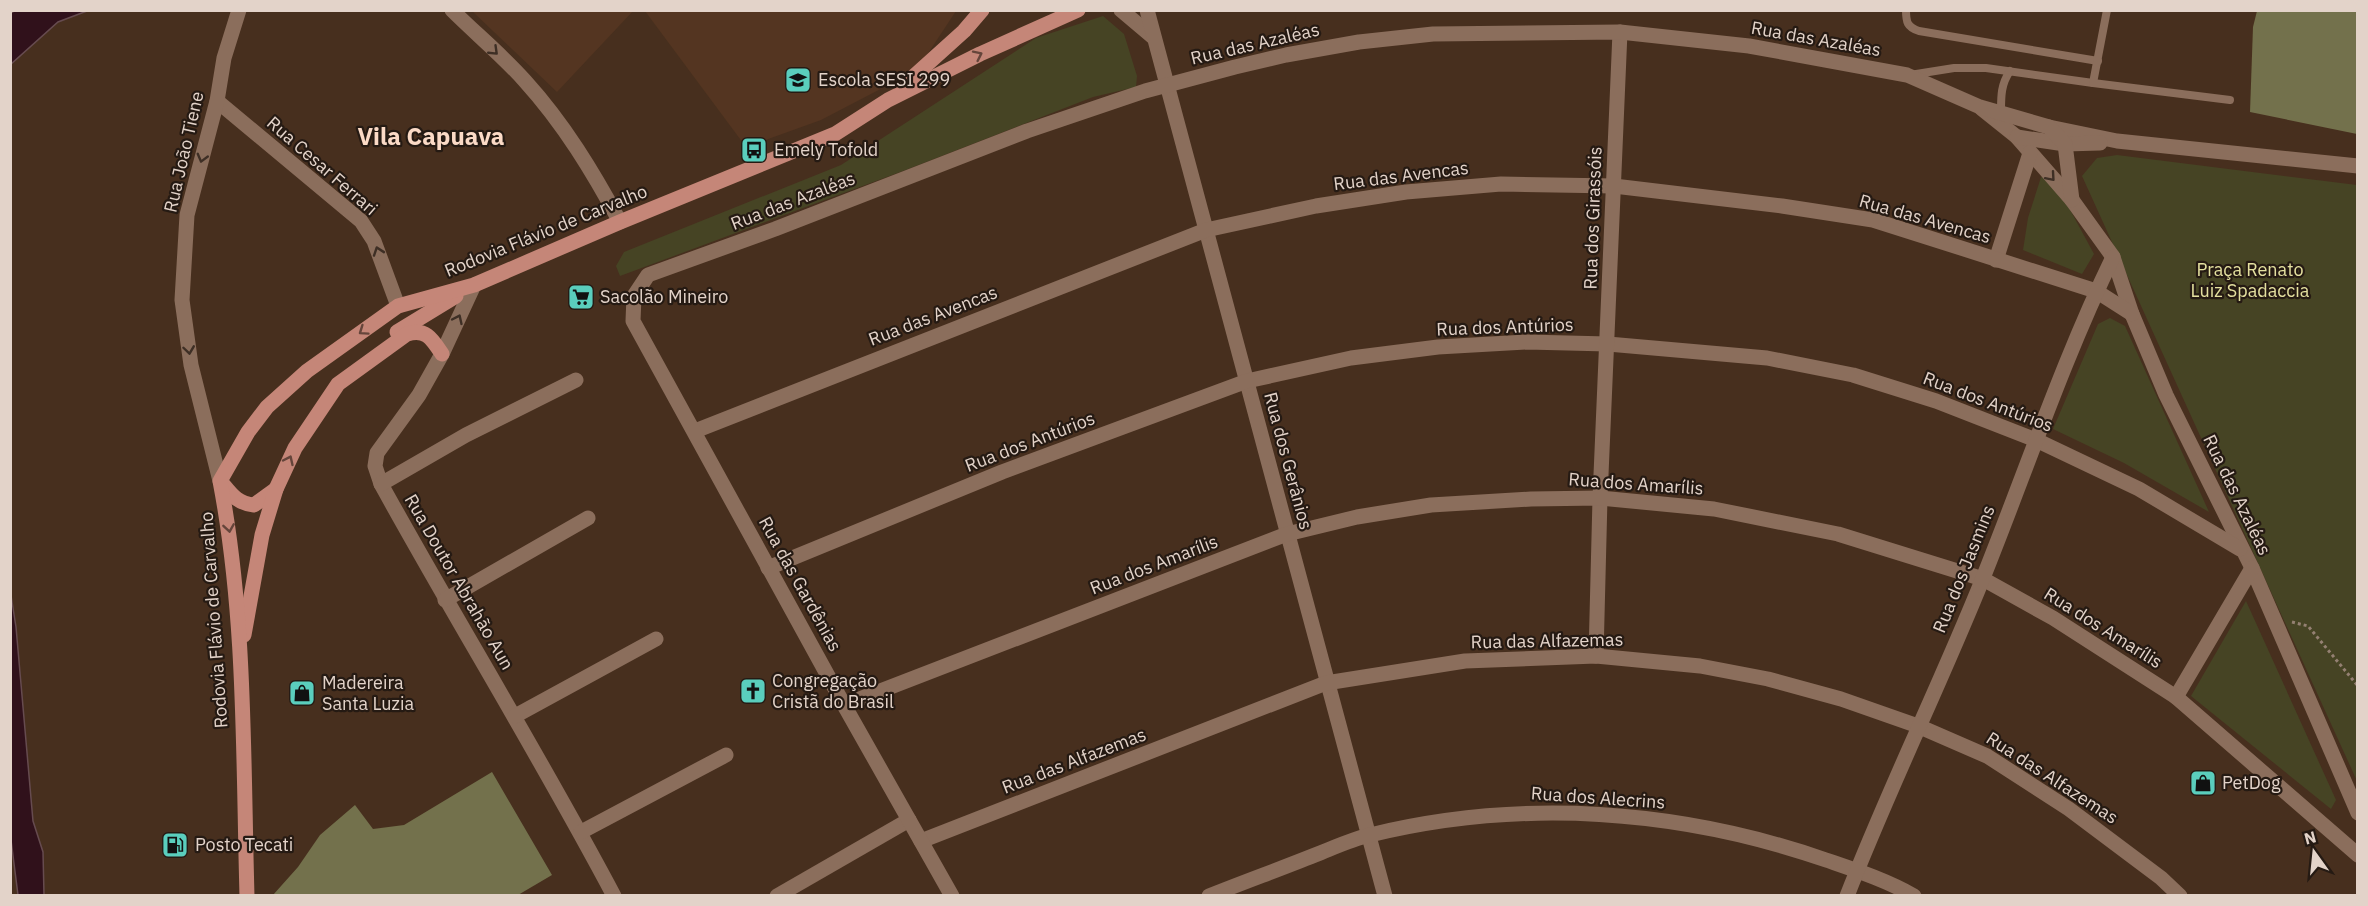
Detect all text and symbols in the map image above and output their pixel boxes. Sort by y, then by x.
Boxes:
street label: Rua das Azaléas [1749,16,1883,61]
street label: Rua das Azaléas [1188,18,1322,70]
one-way arrow [488,44,498,55]
one-way arrow [971,51,982,63]
school or university icon: Escola SESI 299 [783,65,813,95]
place label: Escola SESI 299 [818,68,950,91]
street label: Rua João Tiene [158,89,209,215]
street label: Rua Cesar Ferrari [262,111,382,220]
district label: Vila Capuava [358,120,505,152]
bus stop icon: Emely Tofold [739,135,769,165]
place label: Emely Tofold [774,138,878,161]
street label: Rua dos Girassóis [1579,146,1606,290]
one-way arrow [197,152,209,163]
street label: Rua das Avencas [1332,156,1470,195]
street label: Rua das Azaléas [727,166,858,235]
one-way arrow [2044,170,2055,181]
street label: Rodovia Flávio de Carvalho [441,179,651,282]
street label: Rua das Avencas [1857,189,1994,248]
one-way arrow [373,246,386,257]
park label: Praça Renato Luiz Spadaccia [2191,258,2310,302]
street label: Rua das Avencas [865,280,1000,351]
supermarket icon: Sacolão Mineiro [566,282,596,312]
place label: Sacolão Mineiro [600,285,728,308]
street label: Rua dos Antúrios [1436,313,1574,340]
one-way arrow [450,315,462,326]
one-way arrow [358,324,369,335]
one-way arrow [182,346,195,355]
street label: Rua dos Antúrios [1920,366,2056,437]
street label: Rua dos Gerânios [1259,390,1318,532]
street label: Rua dos Antúrios [962,406,1098,477]
street label: Rua das Azaléas [2198,431,2277,559]
one-way arrow [282,456,294,467]
street label: Rua dos Amarílis [1568,467,1704,500]
street label: Rua Doutor Abrahão Aun [400,490,519,674]
street label: Rua dos Jasmins [1927,501,2000,636]
street label: Rodovia Flávio de Carvalho [194,511,233,729]
street label: Rua das Gardênias [754,512,847,655]
one-way arrow [222,523,234,532]
street label: Rua dos Amarílis [1087,530,1221,600]
street label: Rua dos Amarílis [2040,582,2167,673]
street label: Rua das Alfazemas [1470,628,1624,653]
place label: Congregação Cristã do Brasil [772,669,894,713]
place label: Madereira Santa Luzia [322,671,414,715]
church icon: Congregação Cristã do Brasil [738,676,768,706]
shop icon: Madereira Santa Luzia [287,678,317,708]
street label: Rua das Alfazemas [998,722,1149,799]
street label: Rua das Alfazemas [1982,726,2123,829]
shop icon: PetDog [2188,768,2218,798]
place label: PetDog [2222,771,2281,794]
street label: Rua dos Alecrins [1530,781,1666,814]
north arrow [2284,822,2344,882]
text: N [2302,826,2318,849]
fuel station icon: Posto Tecati [160,830,190,860]
place label: Posto Tecati [195,833,293,856]

